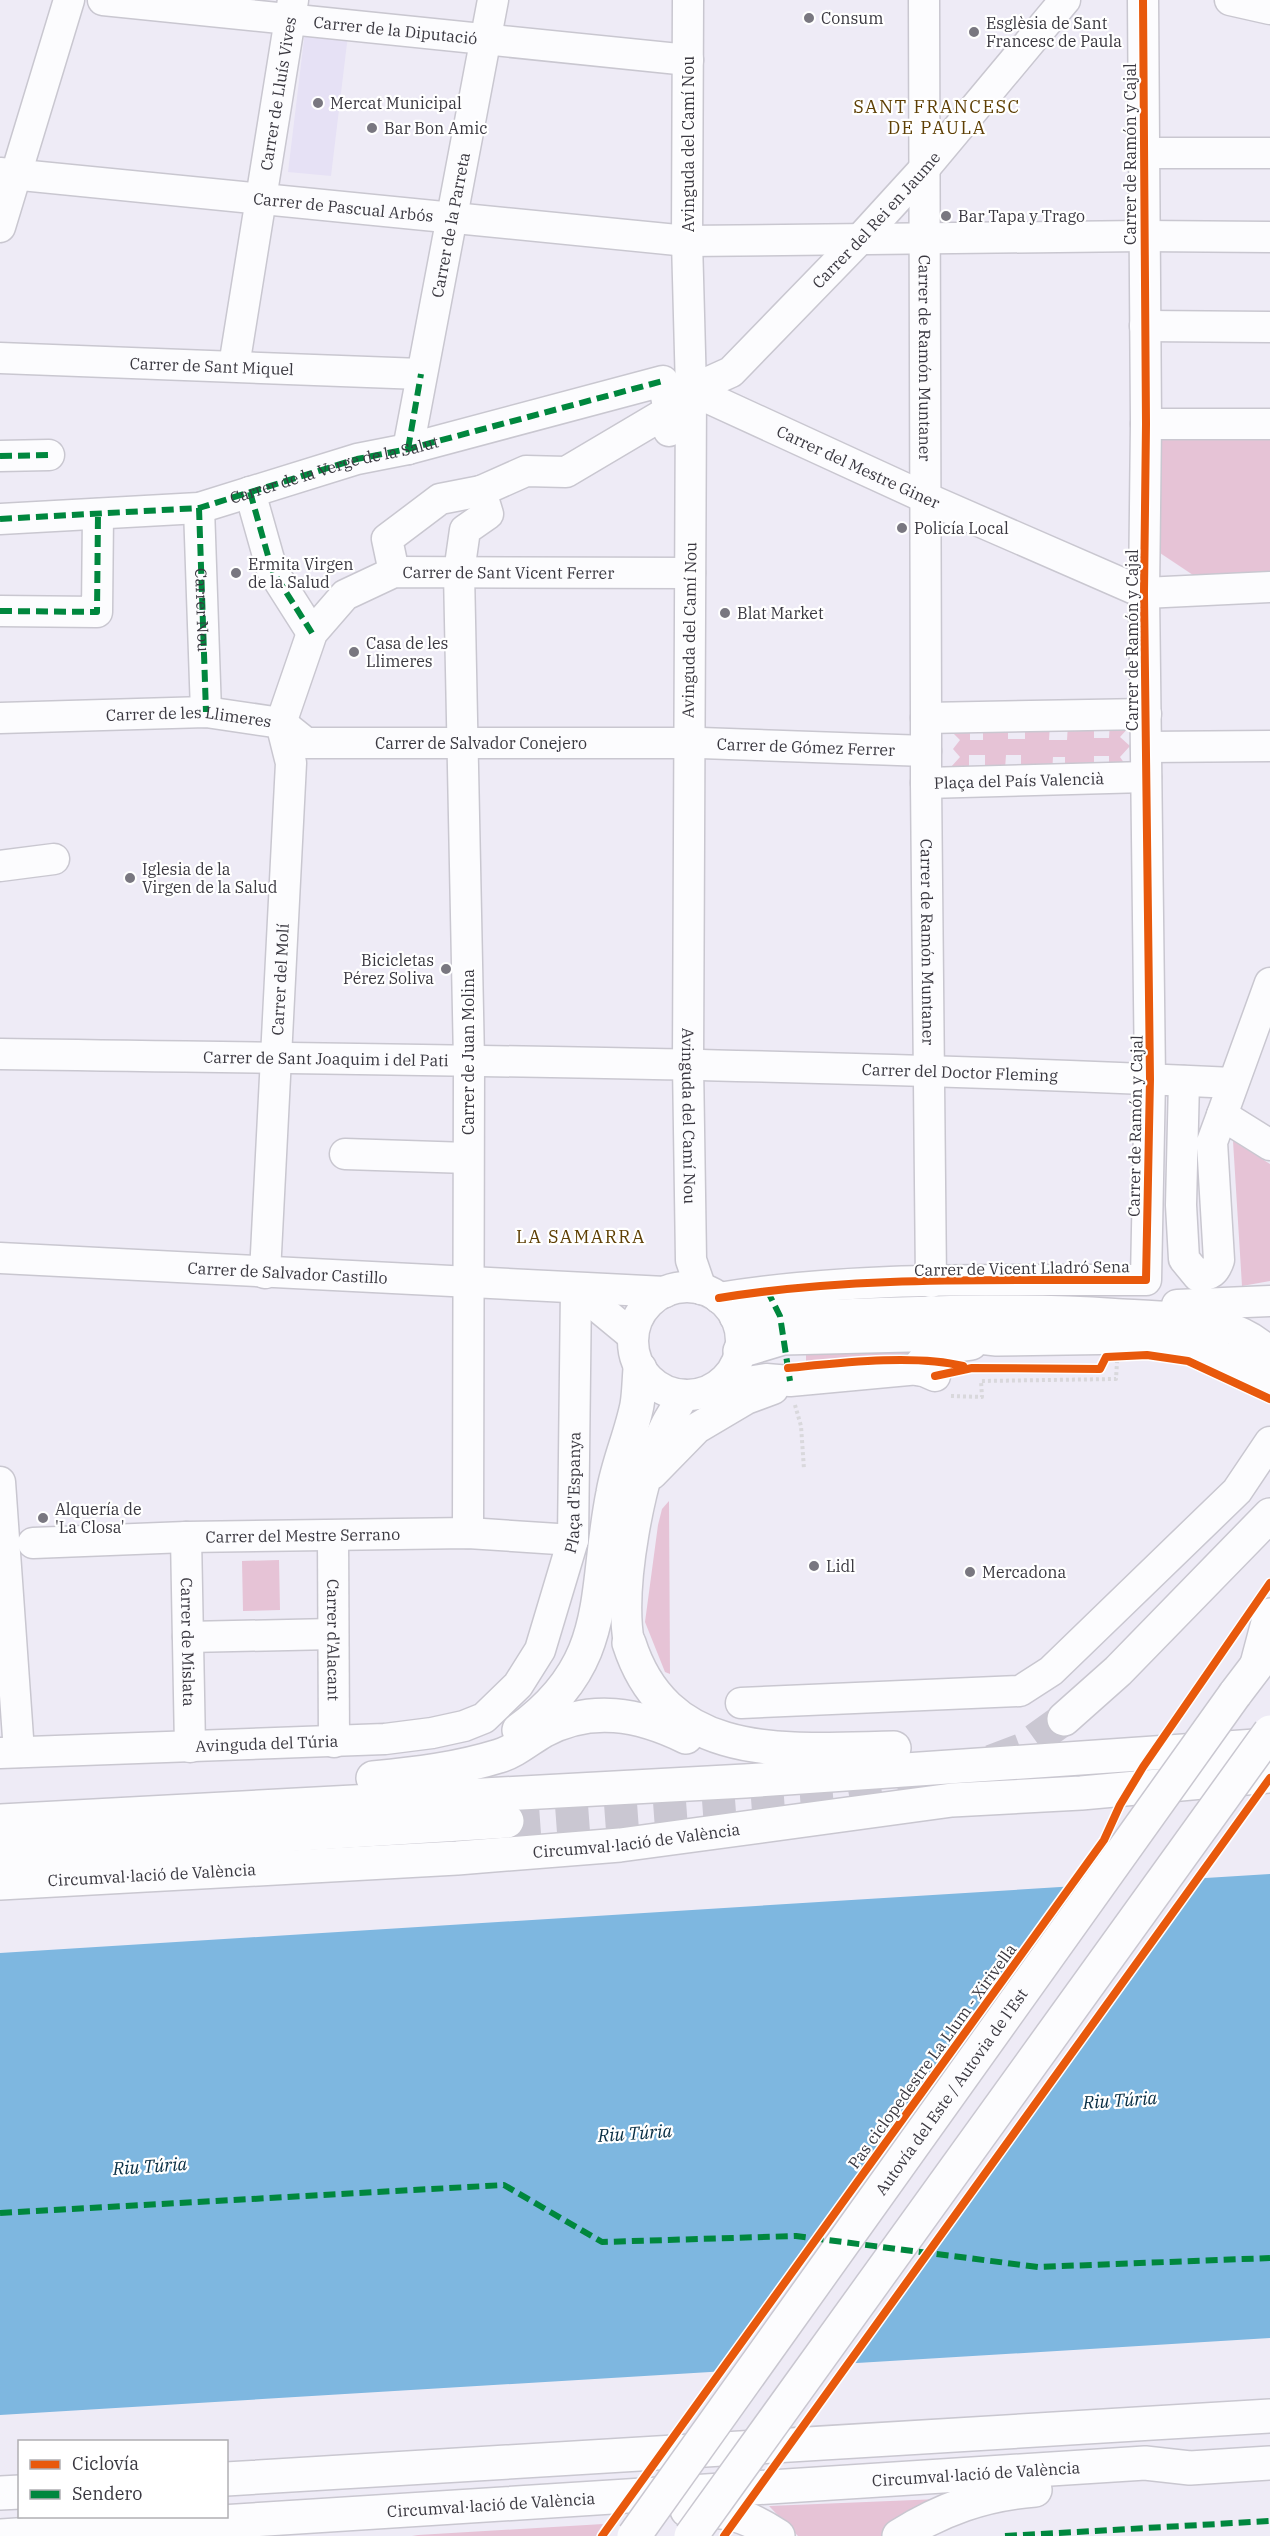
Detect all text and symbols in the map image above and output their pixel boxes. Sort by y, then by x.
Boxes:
place label: Consum [821,8,883,28]
marker: Consum [802,11,816,25]
street label: Carrer de la Diputació [313,12,478,48]
place label: Esglèsia de Sant Francesc de Paula [986,13,1122,51]
street label: Carrer de Lluís Vives [256,15,300,172]
marker: Esglèsia de Sant Francesc de Paula [967,25,981,39]
street label: Avinguda del Camí Nou [678,56,698,232]
street label: Carrer de Ramón y Cajal [1120,63,1140,245]
place label: Mercat Municipal [330,93,462,113]
district label: SANT FRANCESC DE PAULA [853,95,1021,139]
marker: Mercat Municipal [311,96,325,110]
place label: Bar Bon Amic [384,118,487,138]
marker: Bar Bon Amic [365,121,379,135]
street label: Carrer del Rei en Jaume [808,147,944,293]
street label: Carrer de la Parreta [427,150,474,299]
street label: Carrer de Pascual Arbós [252,188,434,226]
place label: Bar Tapa y Trago [958,206,1085,226]
marker: Bar Tapa y Trago [939,209,953,223]
street label: Carrer de Ramón Muntaner [915,255,935,461]
street label: Carrer de Sant Miquel [129,353,294,379]
street label: Carrer del Mestre Giner [774,421,943,513]
street label: Carrer de la Verge de la Salut [227,431,441,508]
place label: Policía Local [914,518,1009,538]
marker: Policía Local [895,521,909,535]
street label: Avinguda del Camí Nou [677,542,701,718]
street label: Carrer de Ramón y Cajal [1122,549,1142,731]
place label: Ermita Virgen de la Salud [248,554,354,592]
street label: Carrer de Sant Vicent Ferrer [402,562,614,583]
marker: Ermita Virgen de la Salud [229,566,243,580]
street label: Carrer Nou [191,568,214,652]
place label: Blat Market [737,603,824,623]
marker: Blat Market [718,606,732,620]
place label: Casa de les Llimeres [366,633,448,671]
marker: Casa de les Llimeres [347,645,361,659]
street label: Carrer de les Llimeres [106,702,273,731]
street label: Carrer de Salvador Conejero [375,733,587,753]
street label: Carrer de Gómez Ferrer [716,734,896,760]
street label: Plaça del País Valencià [934,768,1105,793]
street label: Carrer de Ramón Muntaner [917,839,939,1045]
place label: Iglesia de la Virgen de la Salud [142,859,278,897]
marker: Iglesia de la Virgen de la Salud [123,871,137,885]
street label: Carrer del Molí [267,923,293,1036]
place label: Bicicletas Pérez Soliva [343,950,434,988]
marker: Bicicletas Pérez Soliva [439,962,453,976]
street label: Carrer de Juan Molina [458,969,478,1135]
street label: Avinguda del Camí Nou [678,1028,700,1204]
street label: Carrer de Ramón y Cajal [1123,1035,1147,1217]
street label: Carrer de Sant Joaquim i del Pati [203,1047,449,1070]
street label: Carrer del Doctor Fleming [861,1059,1059,1085]
district label: LA SAMARRA [516,1225,646,1248]
street label: Carrer de Vicent Lladró Sena [914,1256,1130,1280]
street label: Carrer de Salvador Castillo [187,1258,388,1288]
street label: Plaça d'Espanya [560,1431,584,1556]
place label: Alquería de 'La Closa' [55,1499,142,1537]
marker: Alquería de 'La Closa' [36,1511,50,1525]
street label: Carrer del Mestre Serrano [205,1524,400,1547]
place label: Lidl [826,1556,855,1576]
marker: Lidl [807,1559,821,1573]
place label: Mercadona [982,1562,1067,1582]
marker: Mercadona [963,1565,977,1579]
street label: Carrer de Mislata [177,1577,199,1707]
street label: Carrer d'Alacant [323,1579,344,1701]
street label: Avinguda del Túria [195,1731,339,1756]
street label: Circumval·lació de València [532,1819,742,1862]
street label: Circumval·lació de València [47,1859,257,1890]
street label: Pas ciclopedestre La Llum - Xirivella [844,1939,1021,2172]
street label: Autovía del Este / Autovia de l'Est [871,1984,1032,2199]
water label: Riu Túria [1081,2086,1158,2114]
water label: Riu Túria [596,2119,673,2147]
water label: Riu Túria [111,2152,188,2180]
legend [18,2440,228,2518]
text: Ciclovía [72,2452,139,2475]
street label: Circumval·lació de València [871,2457,1081,2490]
text: Sendero [72,2482,142,2505]
street label: Circumval·lació de València [386,2488,596,2521]

